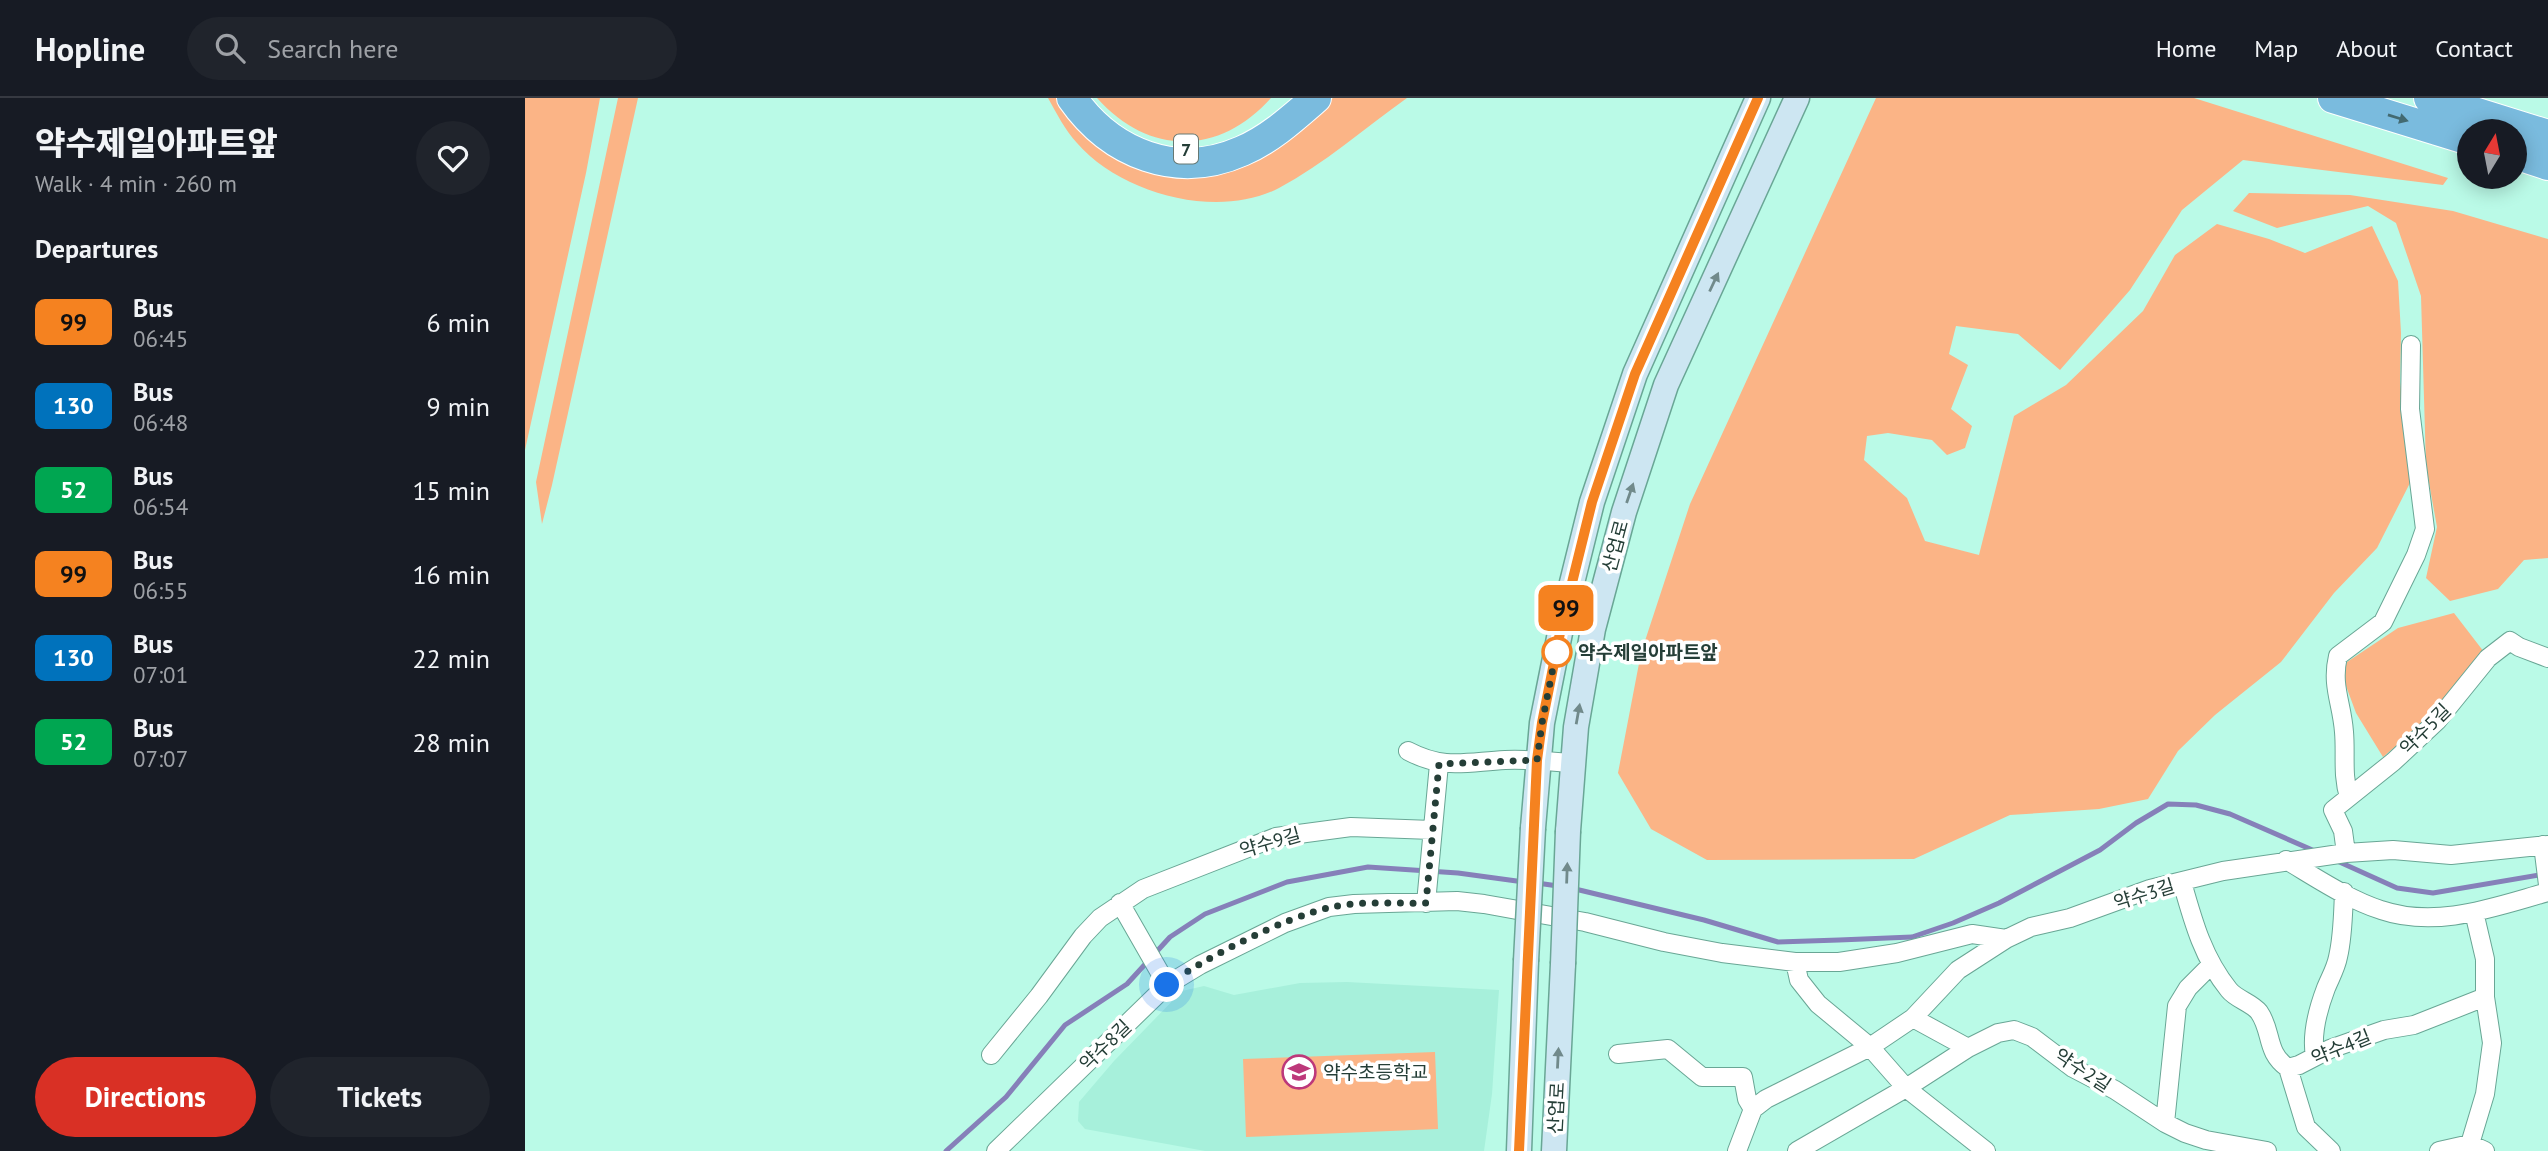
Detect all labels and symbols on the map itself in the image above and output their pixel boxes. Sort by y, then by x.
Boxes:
one-way arrow [2388,113,2409,123]
north arrow [2457,119,2527,189]
road number: 7 [1174,134,1198,164]
one-way arrow [1708,272,1719,292]
one-way arrow [1625,482,1636,503]
street label: 산업로 [1597,518,1633,574]
line badge: 99 [1535,585,1597,631]
marker: 약수제일아파트앞 [1542,637,1572,667]
place label: 약수제일아파트앞 [1578,640,1718,664]
street label: 약수5길 [2394,698,2456,760]
one-way arrow [1573,703,1584,725]
street label: 약수9길 [1237,822,1303,862]
one-way arrow [1561,862,1572,884]
street label: 약수3길 [2110,873,2178,915]
your location [1149,967,1184,1002]
street label: 약수8길 [1074,1015,1136,1075]
street label: 약수4길 [2307,1024,2375,1070]
street label: 약수2길 [2050,1043,2116,1097]
one-way arrow [1553,1047,1564,1069]
school or university icon: 약수초등학교 [1280,1053,1318,1091]
place label: 약수초등학교 [1323,1060,1428,1084]
street label: 산업로 [1543,1081,1569,1135]

